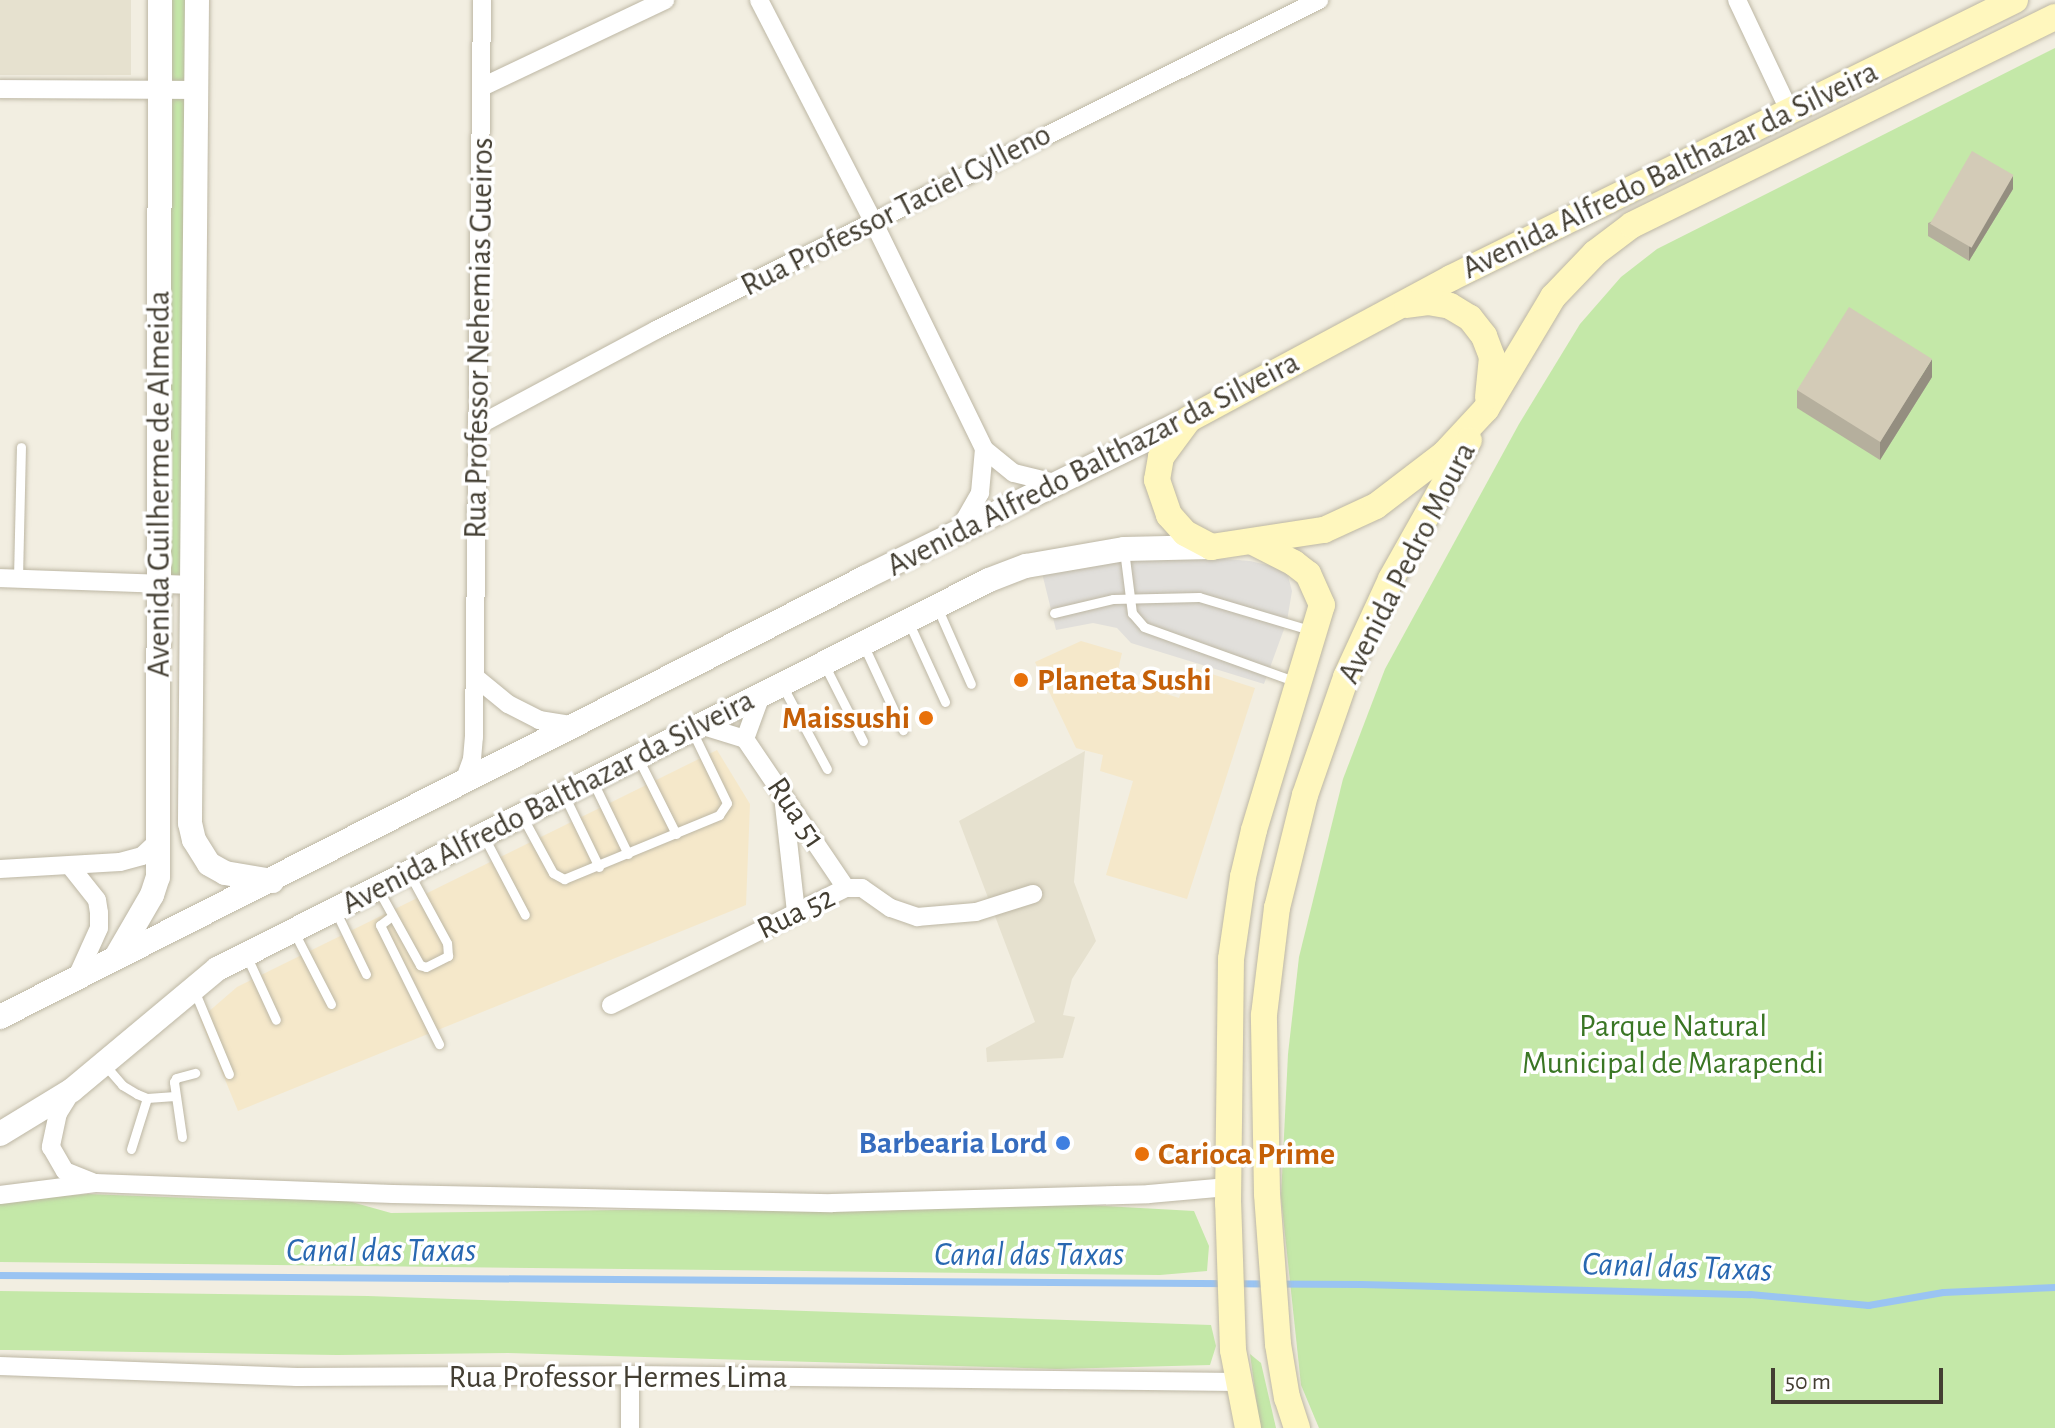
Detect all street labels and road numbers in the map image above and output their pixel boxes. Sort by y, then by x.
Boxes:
street label: Avenida Alfredo Balthazar da Silveira [1456,52,1884,288]
street label: Rua Professor Taciel Cylleno [735,115,1057,305]
street label: Rua Professor Nehemias Gueiros [456,137,502,539]
street label: Avenida Guilherme de Almeida [140,291,178,677]
street label: Avenida Alfredo Balthazar da Silveira [880,343,1306,585]
street label: Avenida Pedro Moura [1330,436,1484,690]
street label: Avenida Alfredo Balthazar da Silveira [335,681,761,923]
street label: Rua 51 [758,770,834,856]
street label: Rua 52 [751,878,841,948]
street label: Rua Professor Hermes Lima [449,1358,787,1396]

